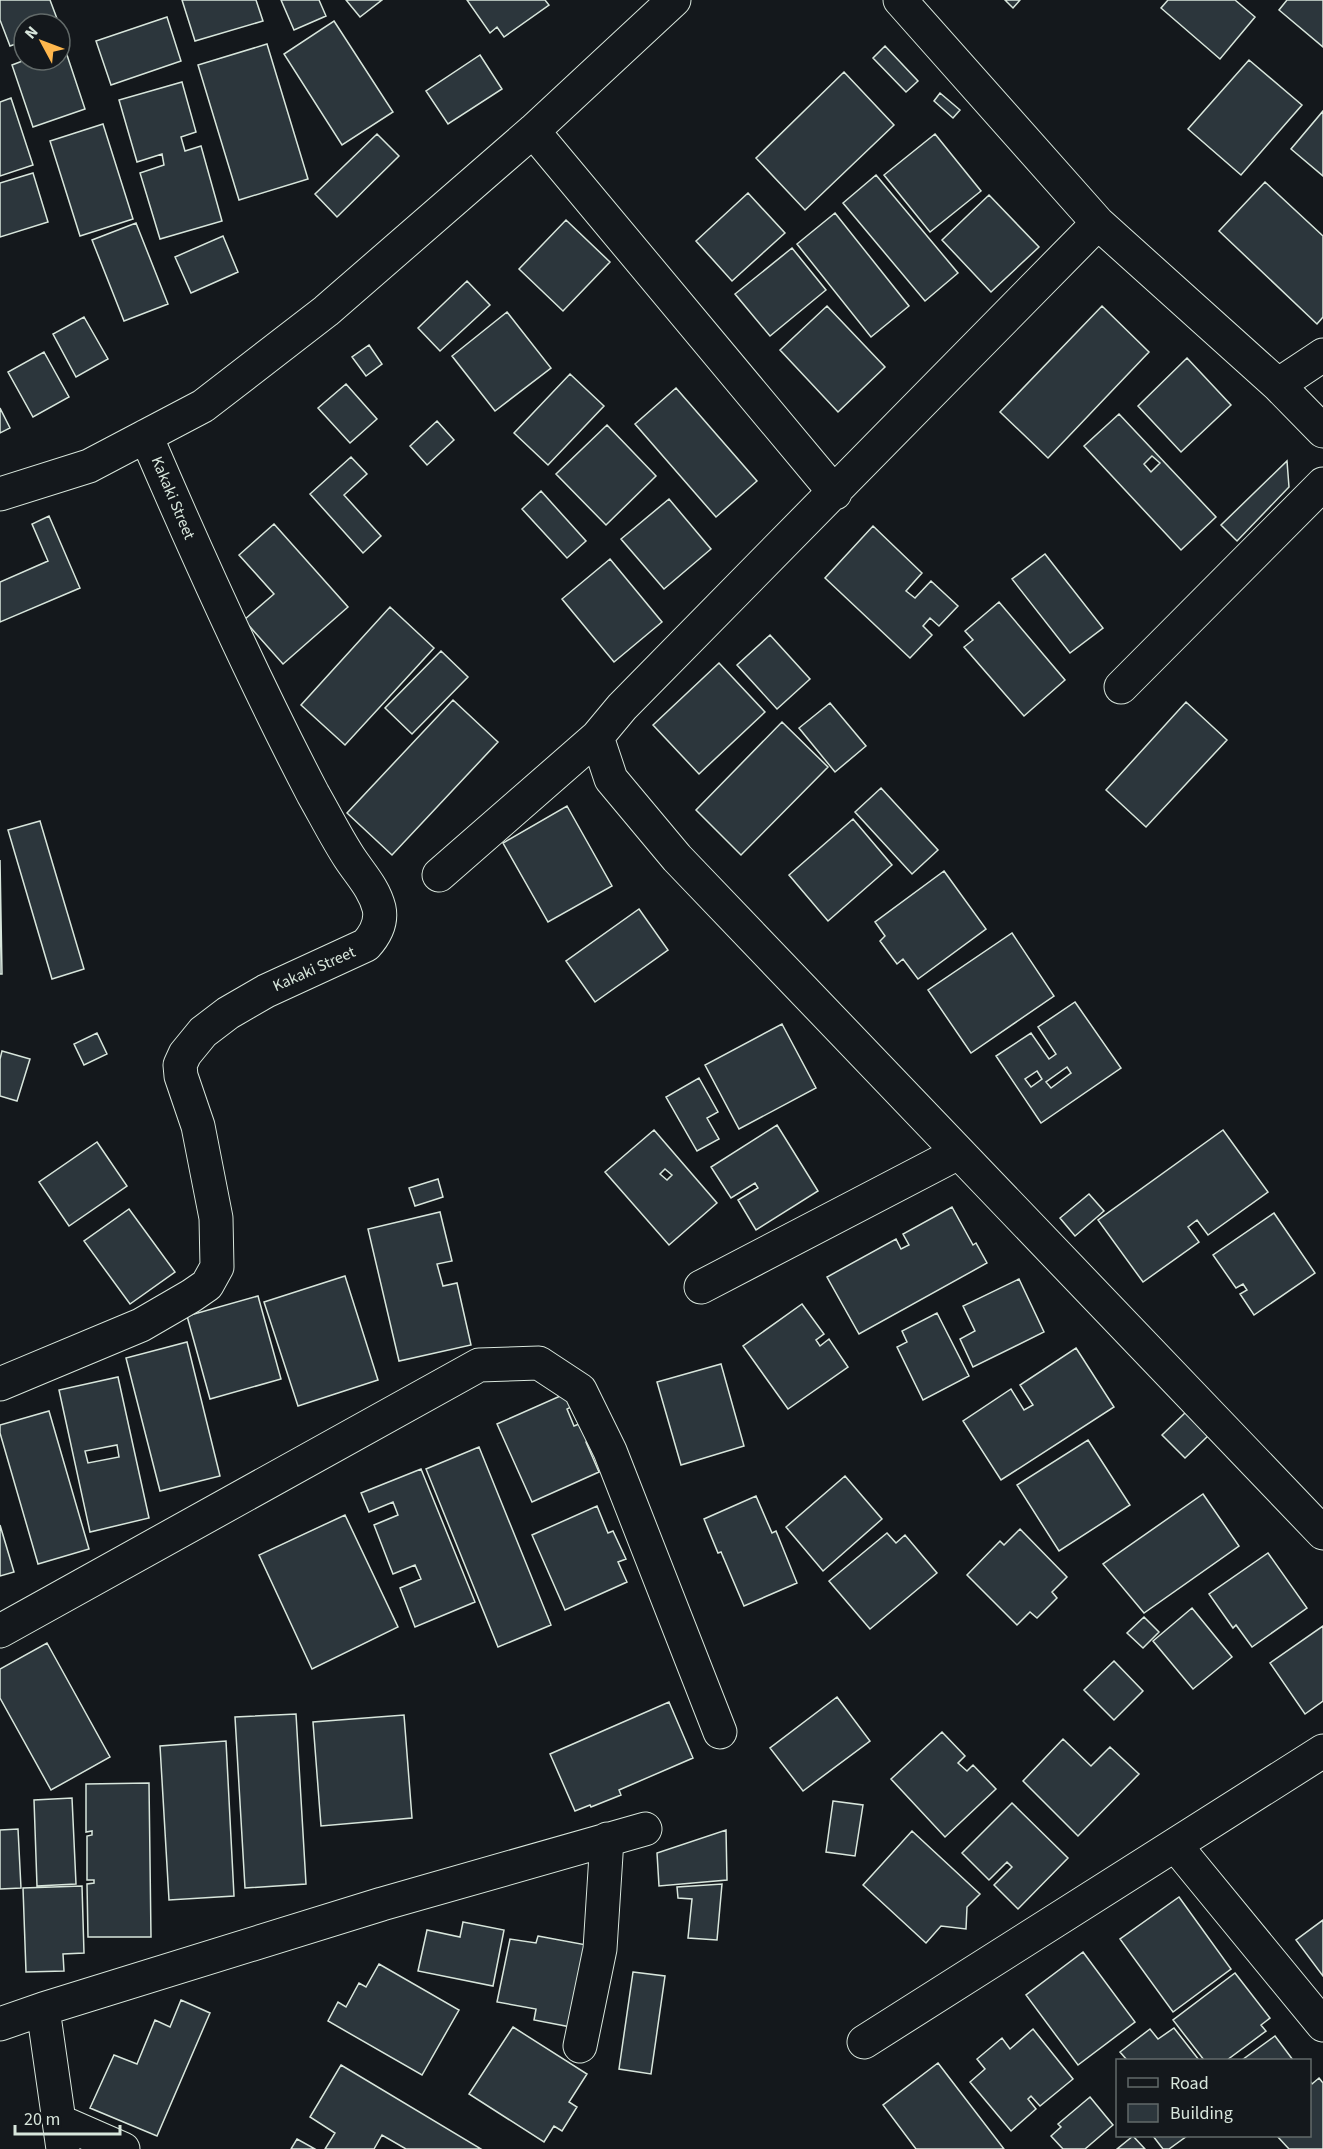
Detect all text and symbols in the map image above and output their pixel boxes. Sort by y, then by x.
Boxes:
north arrow [12,12,72,72]
text: N [20,22,43,44]
street label: Kakaki Street [146,453,201,543]
street label: Kakaki Street [269,941,359,997]
legend [1116,2059,1311,2137]
text: Road [1170,2071,1209,2096]
scale bar [15,2098,120,2136]
text: Building [1170,2101,1233,2126]
text: 20 m [24,2107,60,2132]

